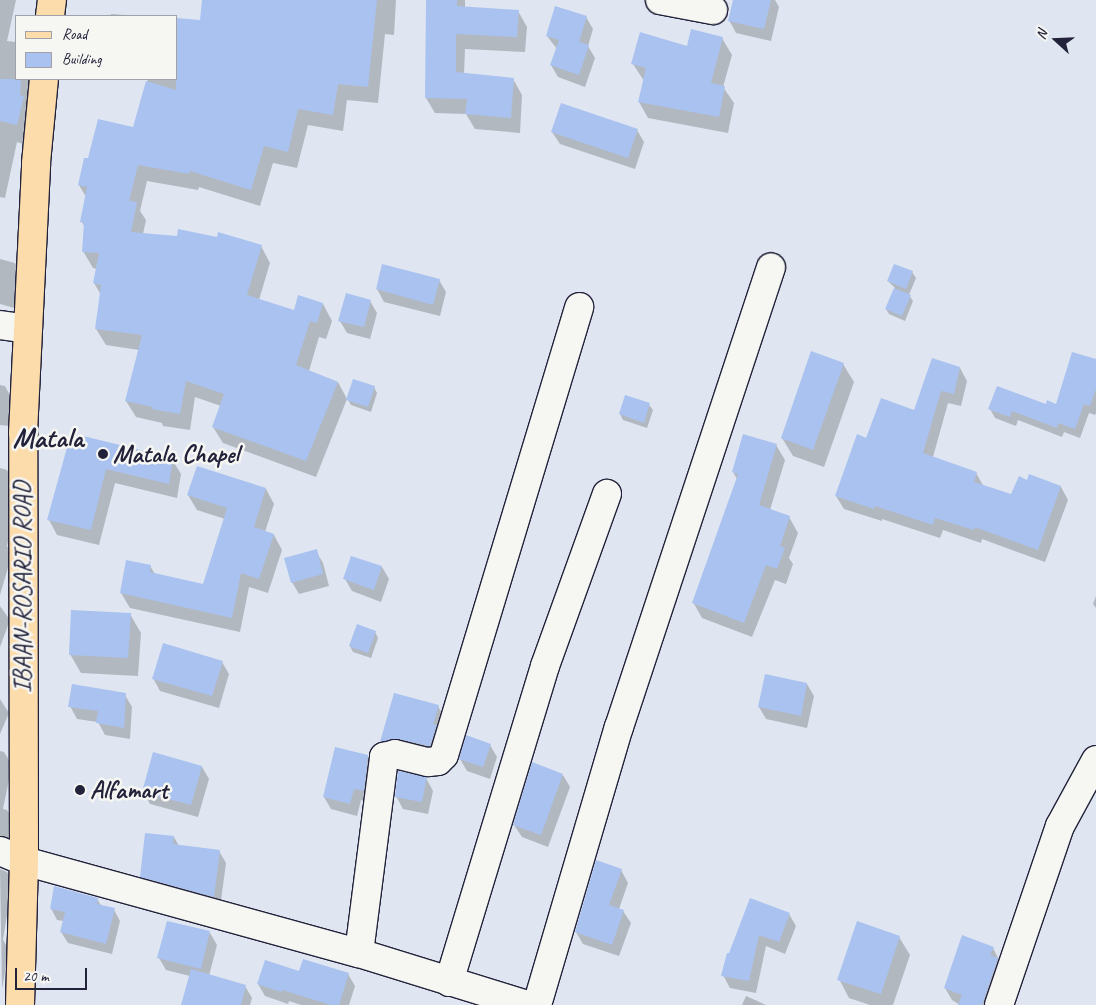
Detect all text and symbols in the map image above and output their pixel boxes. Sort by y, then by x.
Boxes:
legend [15,15,178,80]
north arrow [1031,15,1081,65]
text: Road [62,25,87,44]
text: N [1032,28,1051,42]
text: Building [62,50,101,69]
district label: Matala [13,421,83,455]
place label: Matala Chapel [113,439,239,469]
marker: Matala Chapel [97,448,109,460]
street label: IBAAN-ROSARIO ROAD [8,481,38,693]
place label: Alfamart [90,775,168,805]
marker: Alfamart [74,784,86,796]
scale bar [18,958,90,990]
text: 20 m [23,967,49,986]

